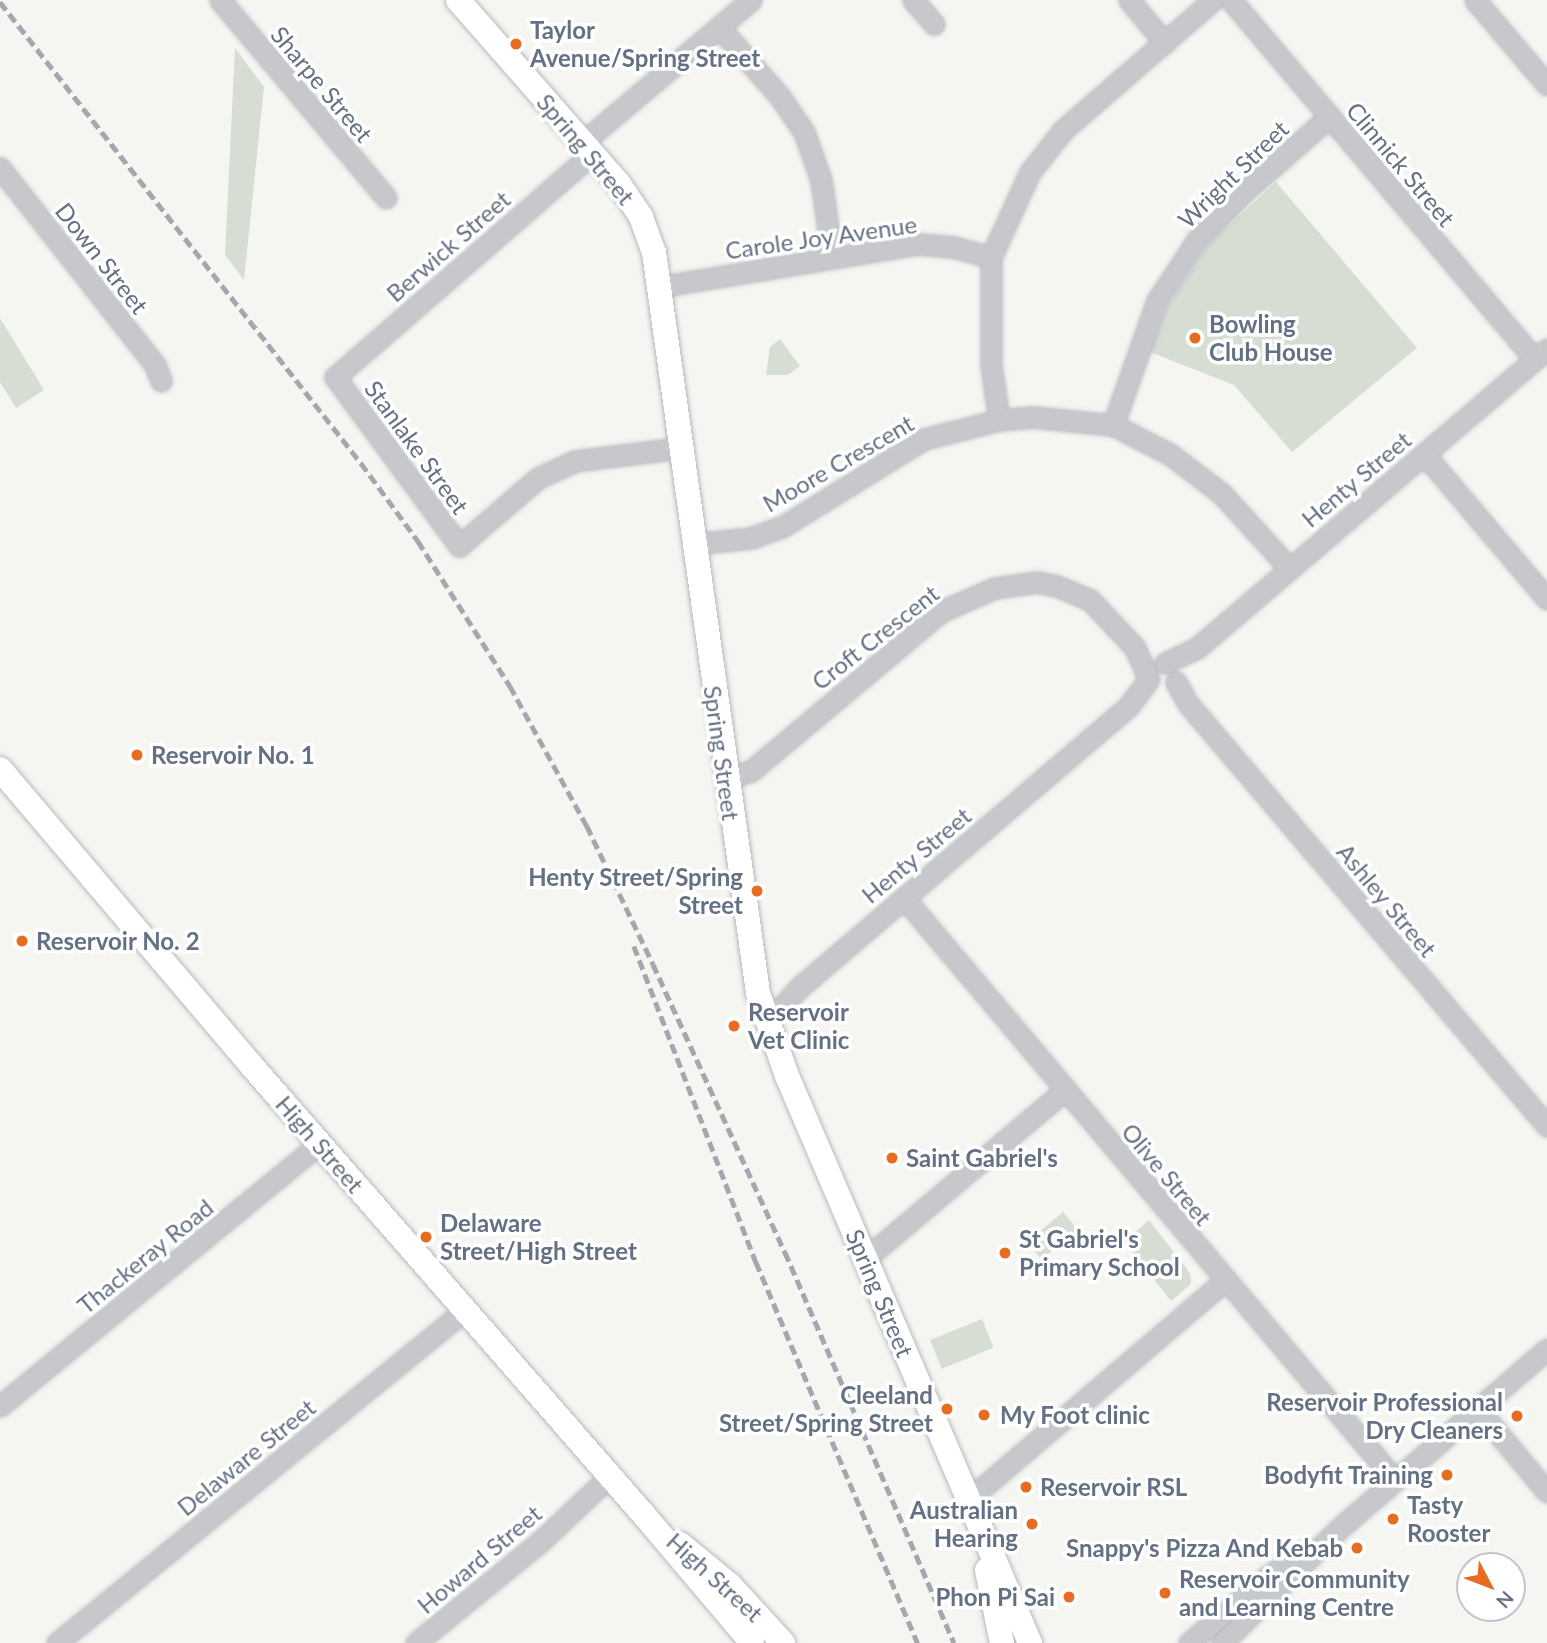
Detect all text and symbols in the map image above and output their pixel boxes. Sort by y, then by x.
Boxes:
place label: Taylor Avenue/Spring Street [530,16,760,72]
street label: Sharpe Street [265,20,379,148]
marker: Taylor Avenue/Spring Street [508,36,524,52]
street label: Spring Street [531,88,641,210]
street label: Clinnick Street [1341,96,1461,232]
street label: Wright Street [1172,114,1294,234]
street label: Berwick Street [380,185,516,307]
street label: Down Street [50,197,154,319]
street label: Carole Joy Avenue [722,209,920,265]
place label: Bowling Club House [1209,310,1333,366]
marker: Bowling Club House [1187,330,1203,346]
street label: Stanlake Street [359,375,475,519]
street label: Moore Crescent [758,408,918,518]
street label: Henty Street [1295,425,1417,533]
street label: Croft Crescent [806,579,944,695]
street label: Spring Street [698,684,746,822]
place label: Reservoir No. 1 [151,741,315,769]
marker: Reservoir No. 1 [129,747,145,763]
street label: Henty Street [855,801,977,909]
street label: Ashley Street [1331,837,1443,963]
place label: Henty Street/Spring Street [528,863,743,919]
marker: Henty Street/Spring Street [749,883,765,899]
place label: Reservoir No. 2 [36,927,200,955]
marker: Reservoir No. 2 [14,933,30,949]
place label: Reservoir Vet Clinic [748,998,849,1054]
marker: Reservoir Vet Clinic [726,1018,742,1034]
street label: High Street [270,1090,370,1198]
street label: Olive Street [1116,1117,1218,1231]
place label: Saint Gabriel's [906,1144,1058,1172]
marker: Saint Gabriel's [884,1150,900,1166]
street label: Thackeray Road [71,1192,219,1320]
place label: Delaware Street/High Street [440,1209,637,1265]
street label: Spring Street [840,1225,920,1361]
place label: St Gabriel's Primary School [1019,1225,1180,1281]
marker: Delaware Street/High Street [418,1229,434,1245]
marker: St Gabriel's Primary School [997,1245,1013,1261]
place label: Cleeland Street/Spring Street [719,1381,933,1437]
place label: Reservoir Professional Dry Cleaners [1266,1388,1503,1444]
street label: Delaware Street [171,1393,321,1521]
marker: Cleeland Street/Spring Street [939,1401,955,1417]
place label: My Foot clinic [1000,1401,1150,1429]
marker: My Foot clinic [974,1405,994,1425]
marker: Reservoir Professional Dry Cleaners [1509,1408,1525,1424]
place label: Bodyfit Training [1263,1461,1433,1489]
marker: Bodyfit Training [1439,1467,1455,1483]
place label: Reservoir RSL [1040,1473,1188,1501]
marker: Reservoir RSL [1018,1479,1034,1495]
place label: Tasty Rooster [1407,1491,1490,1547]
place label: Australian Hearing [910,1496,1018,1552]
street label: Howard Street [411,1499,547,1619]
marker: Tasty Rooster [1385,1511,1401,1527]
marker: Australian Hearing [1024,1516,1040,1532]
street label: High Street [661,1526,769,1628]
place label: Snappy's Pizza And Kebab [1065,1534,1343,1562]
marker: Snappy's Pizza And Kebab [1349,1540,1365,1556]
north arrow [1456,1552,1526,1622]
place label: Reservoir Community and Learning Centre [1179,1565,1410,1621]
place label: Phon Pi Sai [935,1583,1055,1611]
marker: Reservoir Community and Learning Centre [1157,1585,1173,1601]
text: N [1492,1587,1519,1613]
marker: Phon Pi Sai [1061,1589,1077,1605]

